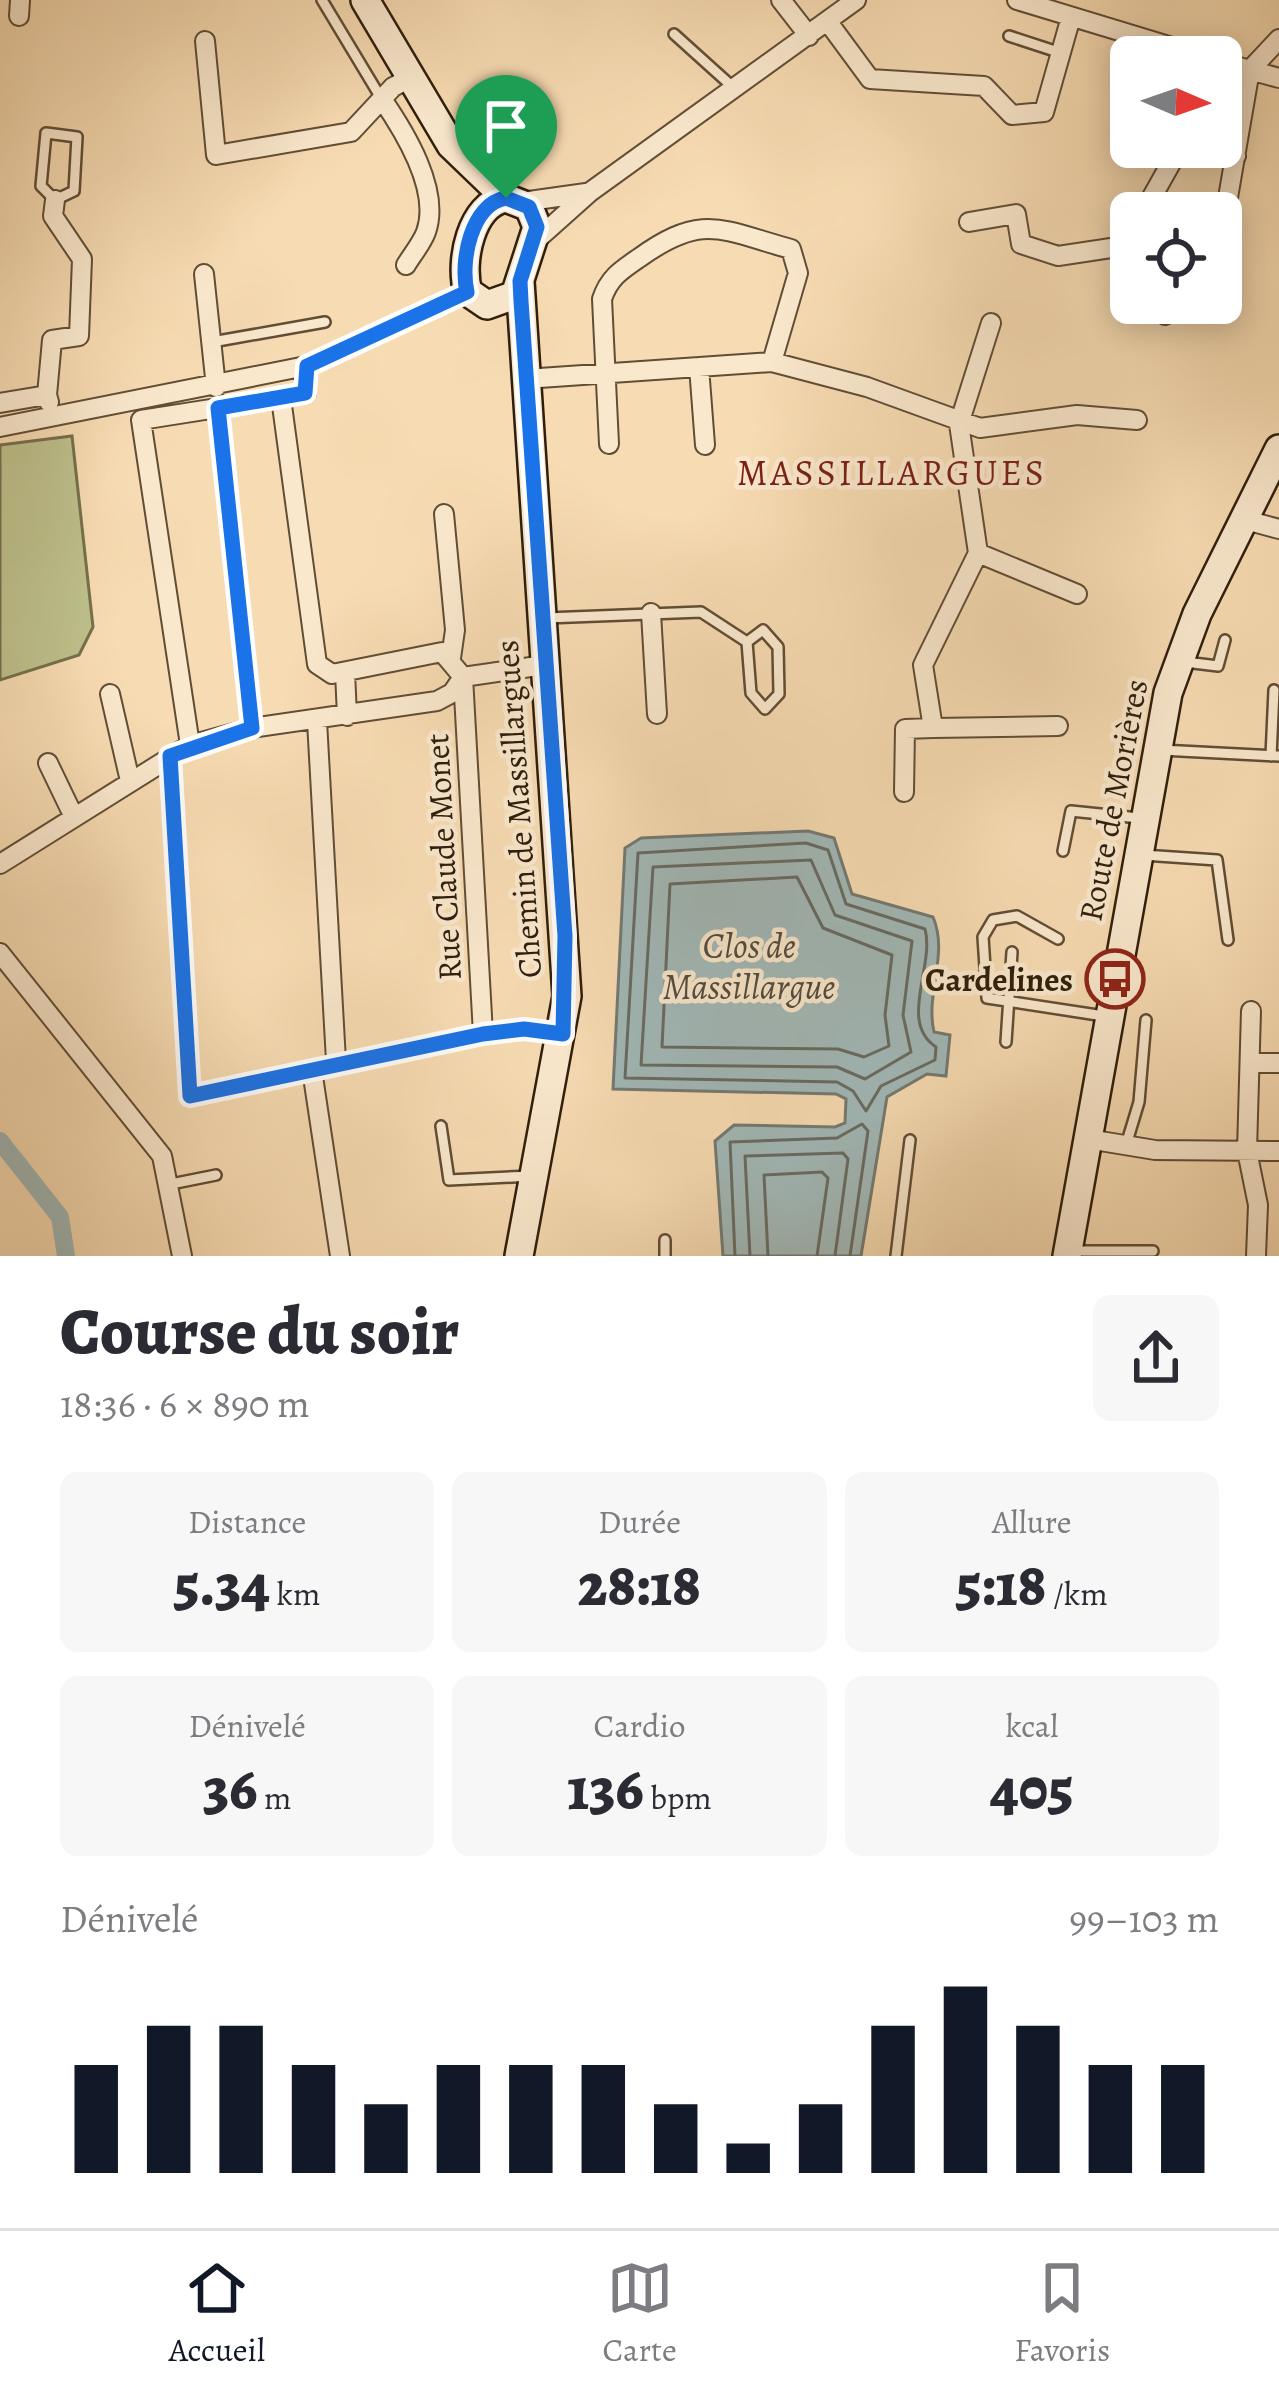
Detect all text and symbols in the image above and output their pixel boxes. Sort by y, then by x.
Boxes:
north arrow [1110,36,1242,168]
map controls [1110,36,1242,324]
pin [455,75,557,198]
icon: arrive [473,93,539,159]
button: locate [1110,192,1242,324]
district label: MASSILLARGUES [737,448,1047,497]
street label: Chemin de Massillargues [484,638,552,980]
street label: Route de Morières [1067,675,1159,925]
street label: Rue Claude Monet [414,732,472,981]
water label: Clos de Massillargue [663,921,835,1011]
bus stop icon: Cardelines [1084,948,1146,1010]
place label: Cardelines [925,957,1073,1002]
text: Course du soir [60,1287,459,1377]
button: share [1093,1295,1219,1421]
text: 18:36 · 6 × 890 m [60,1377,310,1430]
text: Distance [188,1499,306,1544]
text: Durée [598,1499,681,1544]
text: Allure [992,1499,1072,1544]
text: 5.34 [174,1544,270,1626]
text: 28:18 [578,1544,701,1626]
text: 5:18 [956,1544,1046,1626]
text: km [270,1571,320,1616]
text: /km [1046,1571,1108,1616]
text: Dénivelé [189,1703,306,1748]
text: Cardio [594,1703,685,1748]
text: kcal [1005,1703,1058,1748]
text: 36 [203,1748,257,1830]
text: 136 [567,1748,644,1830]
text: 405 [990,1748,1074,1830]
text: m [257,1775,291,1820]
text: bpm [644,1775,712,1820]
text: Dénivelé [60,1892,198,1945]
text: 99–103 m [1069,1892,1219,1945]
tab: Accueil [169,2255,265,2372]
tab: Carte [602,2255,677,2372]
tab: Favoris [1014,2255,1110,2372]

